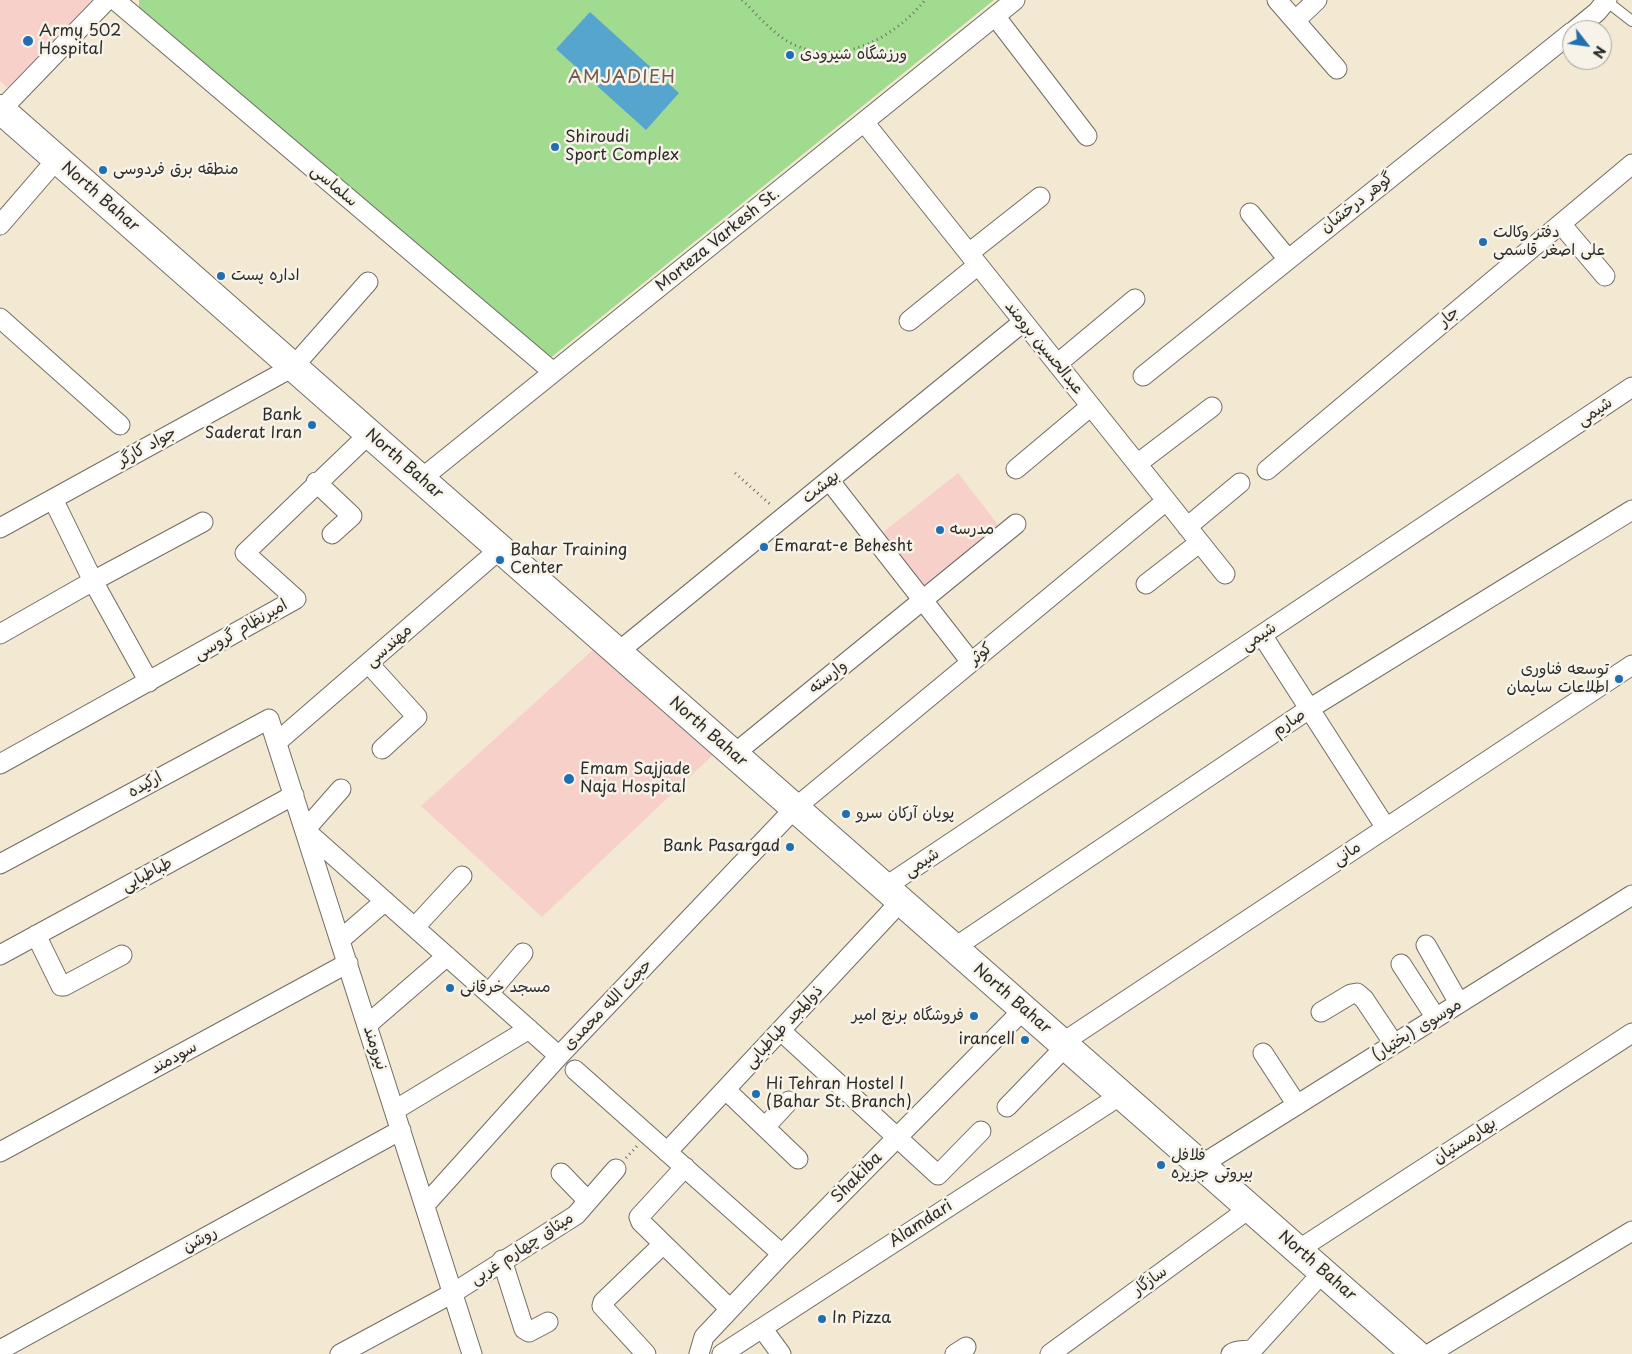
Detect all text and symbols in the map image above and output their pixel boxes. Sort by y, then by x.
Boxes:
north arrow [1562,20,1612,70]
place label: Army 502 Hospital [39,22,121,60]
marker: Army 502 Hospital [21,34,35,48]
text: N [1588,42,1611,62]
place label: ورزشگاه شیرودی [800,45,907,65]
marker: ورزشگاه شیرودی [784,49,796,61]
district label: AMJADIEH [567,67,677,89]
place label: Shiroudi Sport Complex [565,128,679,166]
marker: Shiroudi Sport Complex [549,141,561,153]
street label: North Bahar [57,158,143,236]
place label: منطقه برق فردوسی [113,160,239,180]
street label: سلماسی [307,161,361,211]
marker: منطقه برق فردوسی [97,164,109,176]
street label: گوهر درخشان [1317,169,1397,237]
street label: Morteza Varkesh St. [652,184,784,296]
place label: دفتر وکالت علی اصغر قاسمی [1493,223,1605,261]
marker: دفتر وکالت علی اصغر قاسمی [1477,236,1489,248]
place label: اداره پست [231,266,300,286]
marker: اداره پست [215,270,227,282]
street label: عبدالحسین برومند [1000,297,1088,399]
street label: جار [1435,303,1463,331]
street label: شیمی [1574,393,1616,431]
place label: Bank Saderat Iran [205,406,302,444]
marker: Bank Saderat Iran [306,419,318,431]
street label: جواد کارگر [114,423,180,471]
street label: North Bahar [361,425,447,503]
street label: بهشت [799,466,843,508]
place label: مدرسه [950,520,994,540]
marker: مدرسه [934,524,946,536]
place label: Emarat-e Behesht [774,537,913,557]
place label: Bahar Training Center [510,541,627,579]
marker: Emarat-e Behesht [758,541,770,553]
marker: Bahar Training Center [494,554,506,566]
street label: امیرنظام گروسی [191,596,291,664]
street label: شیمی [1238,618,1280,656]
street label: مهندسی [362,621,416,671]
street label: کوثر [966,639,996,669]
street label: وارسته [805,656,851,698]
place label: توسعه فناوری اطلاعات سایمان [1506,660,1609,698]
marker: توسعه فناوری اطلاعات سایمان [1613,673,1625,685]
street label: North Bahar [665,693,751,771]
street label: صارم [1269,705,1309,741]
place label: Emam Sajjade Naja Hospital [580,760,690,798]
street label: ارکیده [125,768,165,802]
marker: Emam Sajjade Naja Hospital [562,772,576,786]
place label: پویان آرکان سرو [856,804,954,824]
marker: پویان آرکان سرو [840,808,852,820]
place label: Bank Pasargad [662,837,780,857]
street label: مانی [1329,838,1365,870]
marker: Bank Pasargad [784,841,796,853]
street label: شیمی [901,844,943,882]
street label: طباطبایی [118,854,176,896]
street label: حجت الله محمدی [560,955,656,1055]
street label: North Bahar [969,960,1055,1038]
place label: مسجد خرقانی [460,978,551,998]
marker: مسجد خرقانی [444,982,456,994]
street label: ذوالمجد طباطبایی [741,982,827,1072]
street label: موسوی (بختیار) [1369,995,1465,1065]
place label: فروشگاه برنج امیر [852,1006,964,1026]
marker: فروشگاه برنج امیر [968,1010,980,1022]
street label: نیرومند [359,1024,391,1072]
place label: irancell [958,1030,1015,1050]
marker: irancell [1019,1034,1031,1046]
street label: سودمند [147,1037,201,1079]
place label: Hi Tehran Hostel I (Bahar St. Branch) [766,1075,912,1113]
marker: Hi Tehran Hostel I (Bahar St. Branch) [750,1088,762,1100]
street label: بهارمستیان [1430,1114,1500,1168]
place label: فلافل بیروتی جزیره [1171,1146,1253,1184]
street label: Shakiba [828,1149,886,1207]
marker: فلافل بیروتی جزیره [1155,1159,1167,1171]
street label: Alamdari [886,1196,956,1252]
street label: میثاق چهارم غربی [467,1209,577,1289]
street label: روشن [179,1223,221,1257]
street label: North Bahar [1274,1227,1360,1305]
street label: سازگار [1129,1262,1171,1300]
place label: In Pizza [832,1309,891,1329]
marker: In Pizza [816,1313,828,1325]

